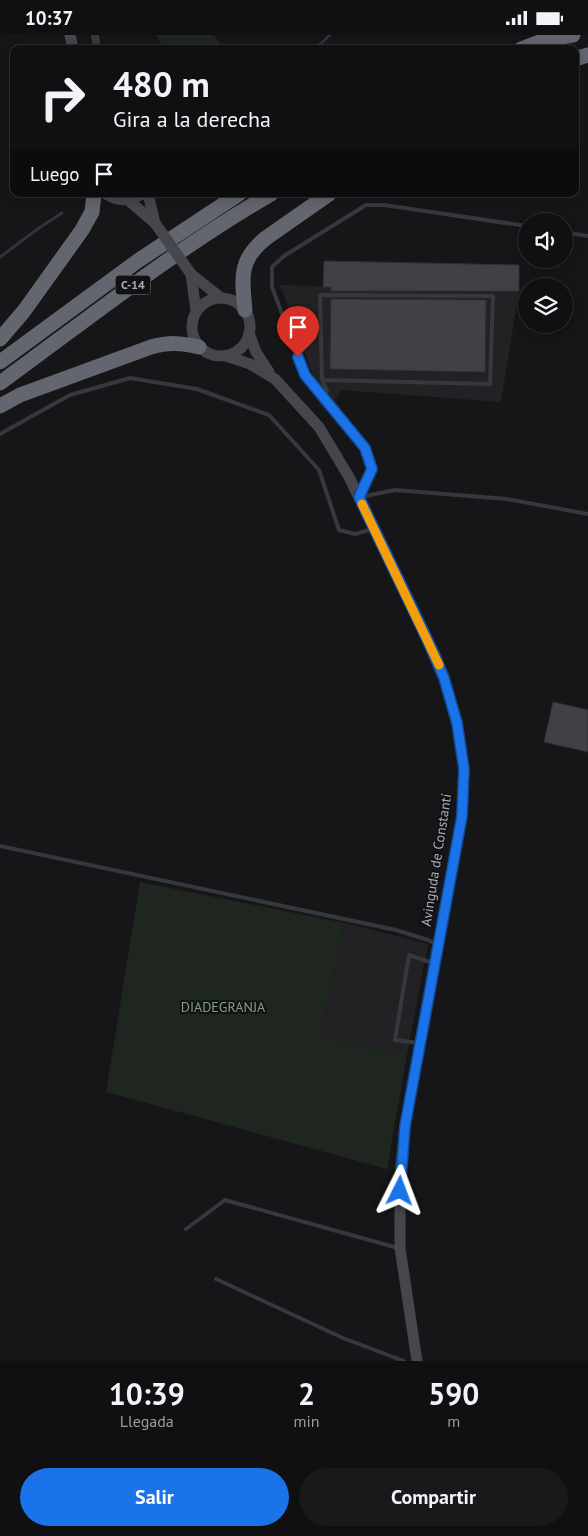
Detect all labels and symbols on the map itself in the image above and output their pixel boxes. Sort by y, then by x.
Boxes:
road number: C-14 [116,275,150,295]
pin [277,306,319,357]
street label: Avinguda de Constantí [417,792,455,928]
park label: DIADEGRANJA [181,998,266,1016]
position arrow [373,1164,425,1216]

